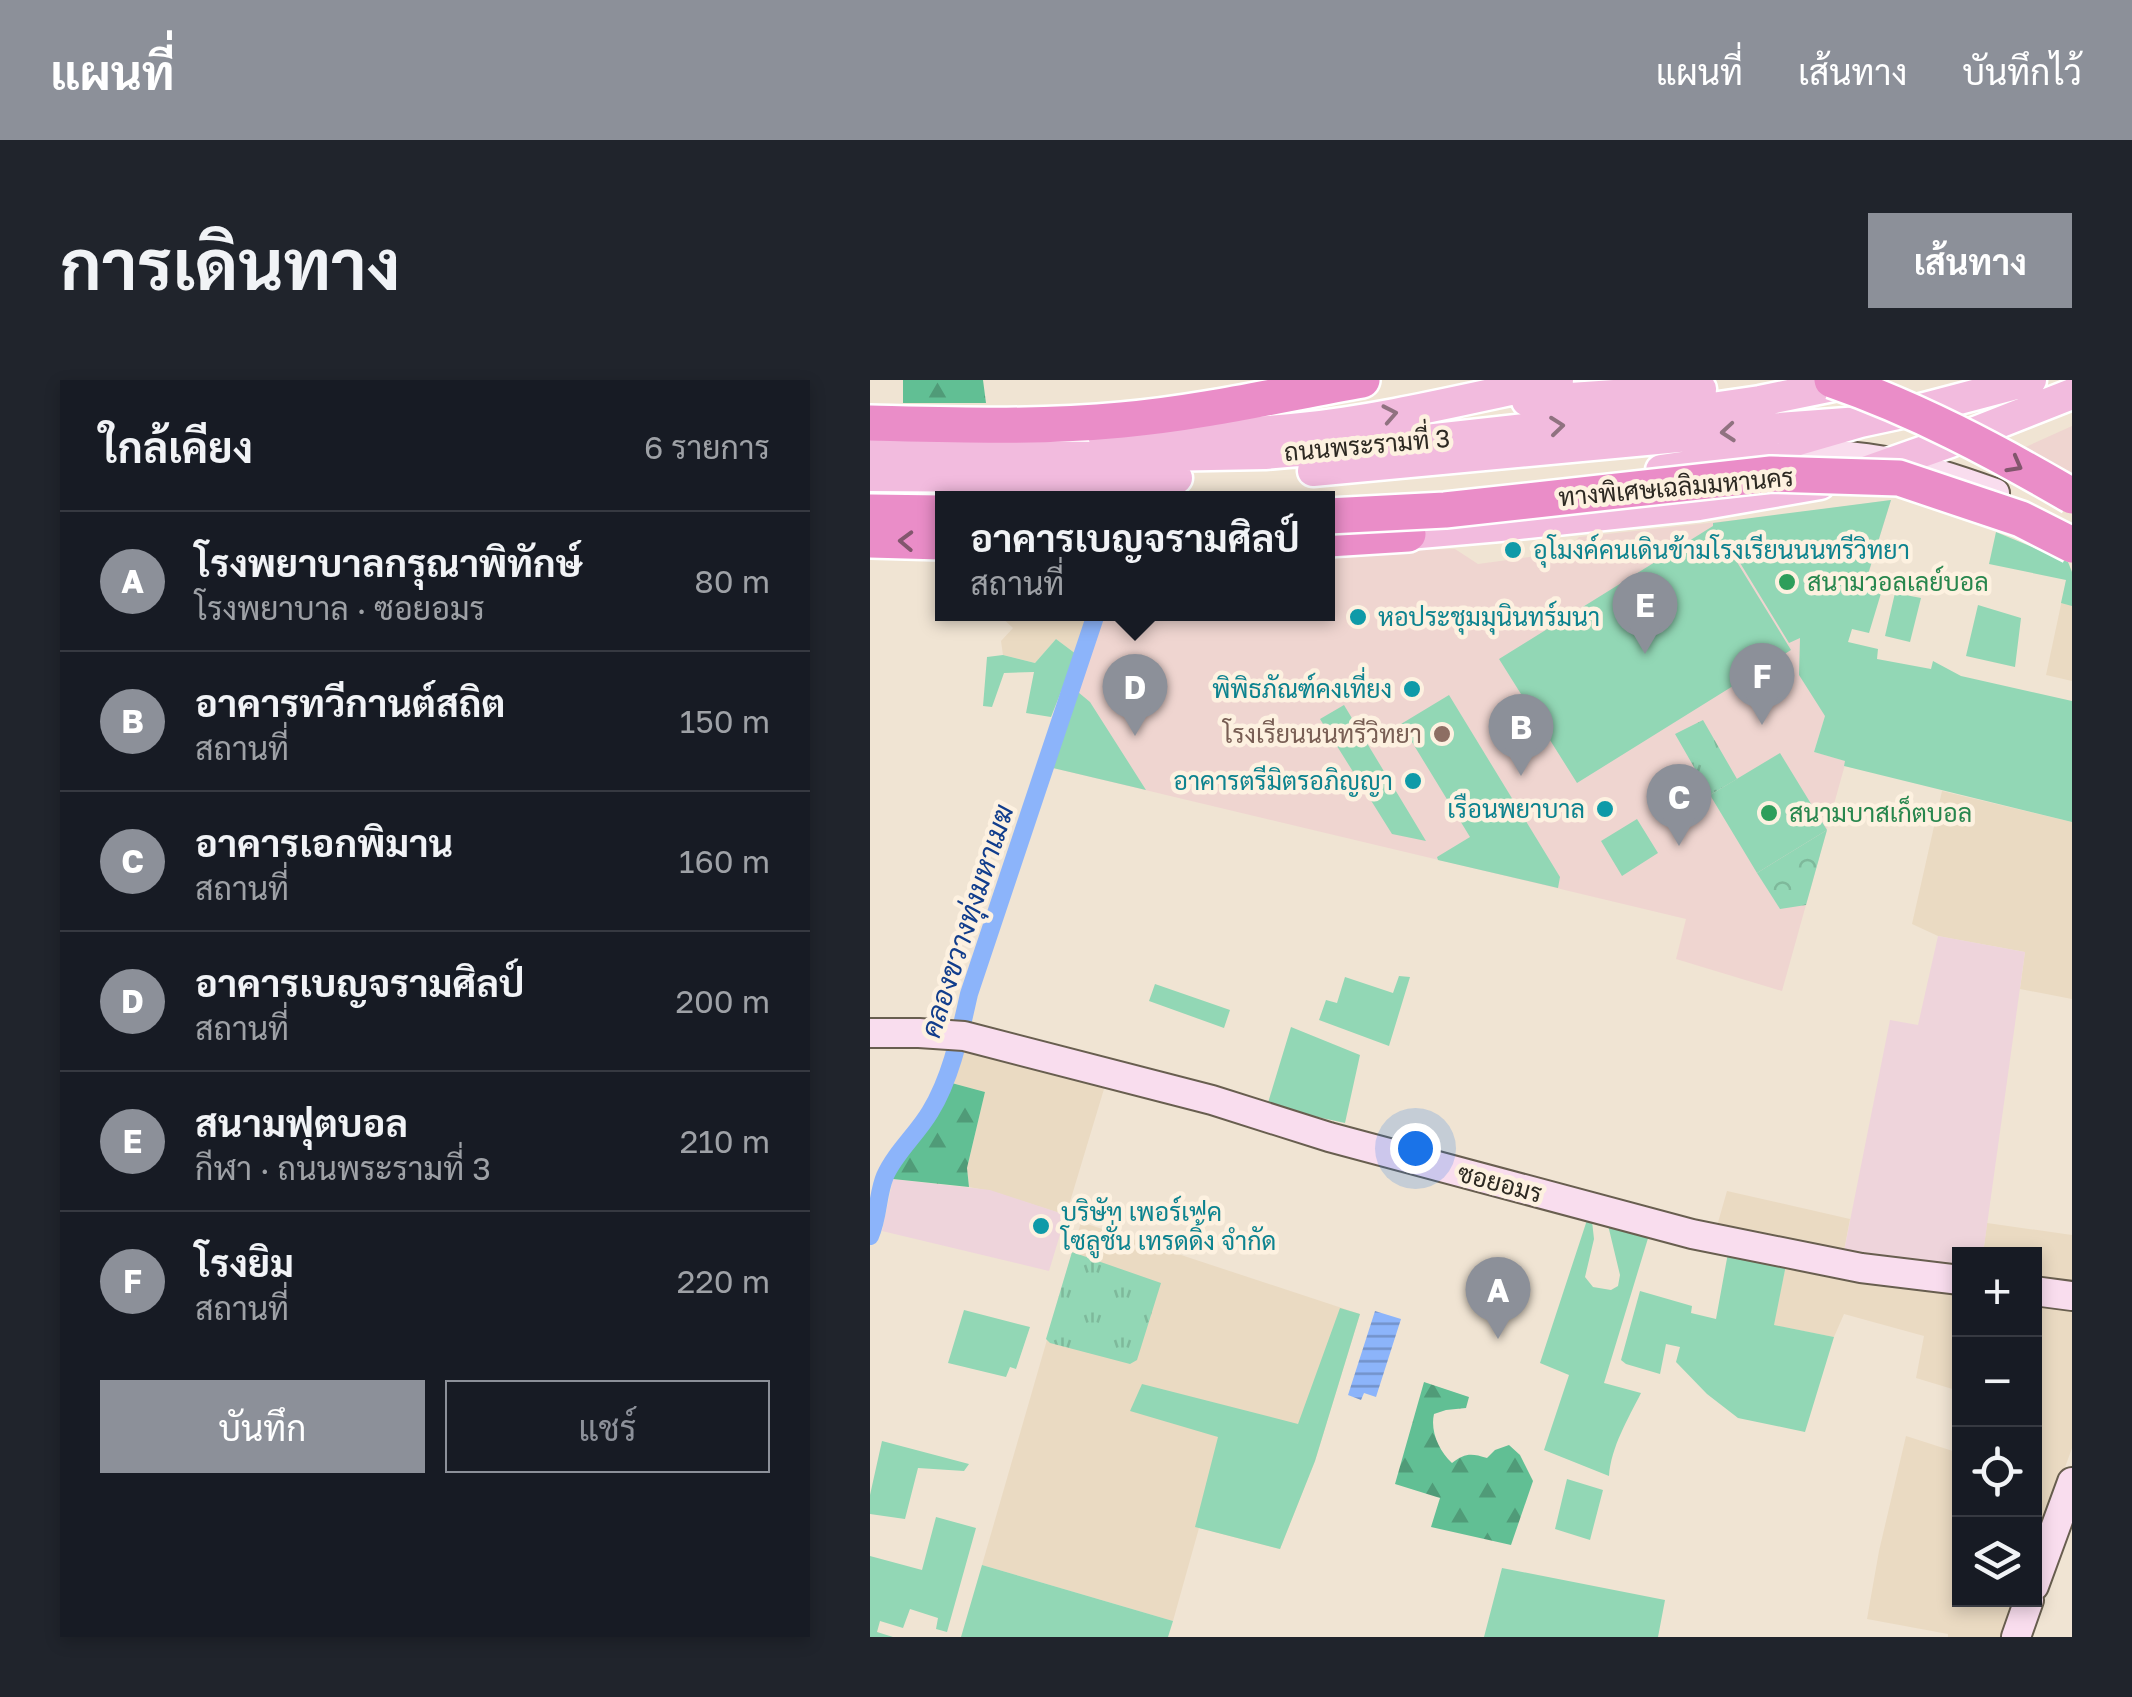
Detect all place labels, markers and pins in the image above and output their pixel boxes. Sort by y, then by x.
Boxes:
place label: อุโมงค์คนเดินข้ามโรงเรียนนนทรีวิทยา [1533,533,1910,568]
marker: อุโมงค์คนเดินข้ามโรงเรียนนนทรีวิทยา [1502,539,1524,561]
place label: สนามวอลเลย์บอล [1807,565,1989,597]
marker: สนามวอลเลย์บอล [1776,571,1798,593]
pin: E [1612,572,1678,654]
place label: หอประชุมมุนินทร์มนา [1378,600,1600,635]
marker: หอประชุมมุนินทร์มนา [1347,606,1369,628]
pin: F [1730,642,1794,725]
pin: D [1102,654,1168,736]
place label: พิพิธภัณฑ์คงเที่ยง [1212,667,1392,704]
marker: พิพิธภัณฑ์คงเที่ยง [1401,678,1423,700]
pin: B [1488,694,1554,776]
place label: โรงเรียนนนทรีวิทยา [1221,718,1422,749]
marker: โรงเรียนนนทรีวิทยา [1431,723,1453,745]
pin: C [1646,764,1712,846]
place label: อาคารตรีมิตรอภิญญา [1173,765,1393,797]
marker: อาคารตรีมิตรอภิญญา [1402,770,1424,792]
place label: เรือนพยาบาล [1447,793,1585,824]
place label: สนามบาสเก็ตบอล [1789,795,1972,828]
marker: เรือนพยาบาล [1594,798,1616,820]
marker: สนามบาสเก็ตบอล [1758,802,1780,824]
place label: บริษัท เพอร์เฟค โซลูชั่น เทรดดิ้ง จำกัด [1059,1195,1276,1259]
marker: บริษัท เพอร์เฟค โซลูชั่น เทรดดิ้ง จำกัด [1030,1215,1052,1237]
pin: A [1466,1256,1530,1339]

